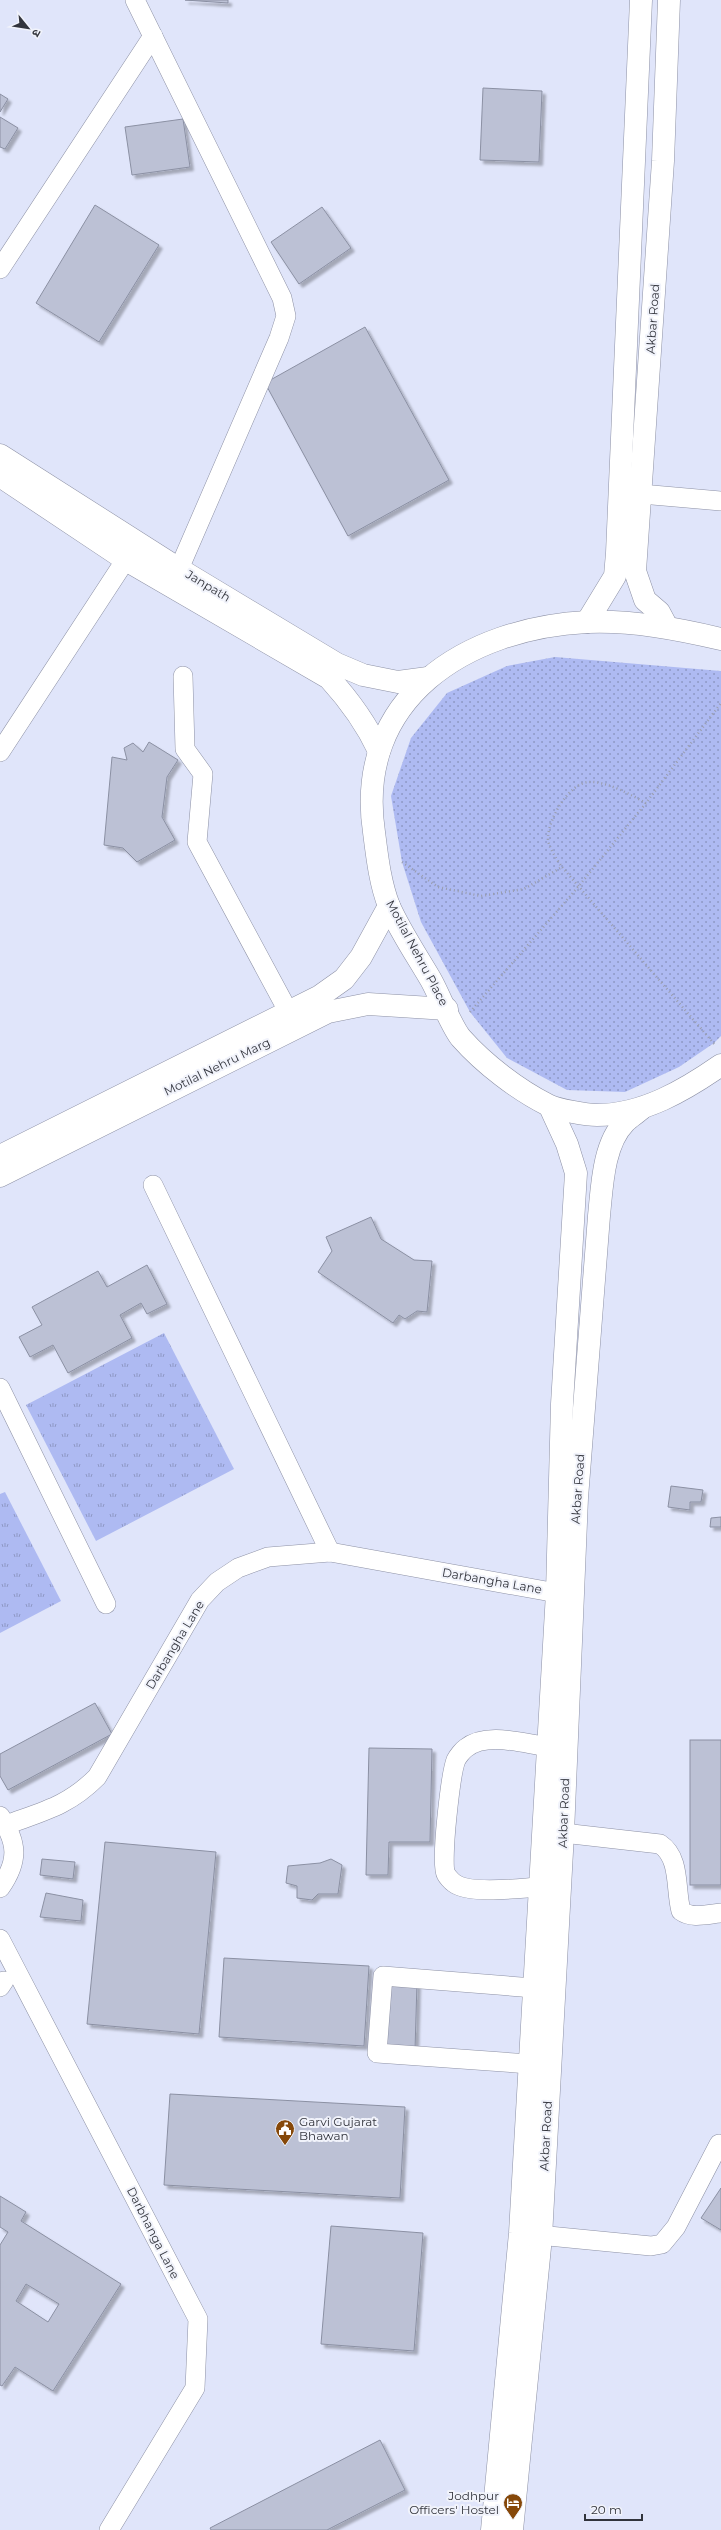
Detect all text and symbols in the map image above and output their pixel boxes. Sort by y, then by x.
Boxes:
north arrow [8,8,48,48]
text: उ [29,27,44,40]
street label: Akbar Road [643,283,662,355]
street label: Janpath [182,566,233,605]
street label: Motilal Nehru Place [383,897,452,1008]
street label: Motilal Nehru Marg [161,1034,272,1099]
street label: Akbar Road [568,1453,587,1525]
street label: Darbangha Lane [441,1564,543,1597]
street label: Darbangha Lane [142,1598,207,1692]
street label: Akbar Road [555,1778,572,1848]
street label: Akbar Road [536,2100,555,2171]
place label: Garvi Gujarat Bhawan [299,2114,377,2143]
public building icon: Garvi Gujarat Bhawan [274,2118,296,2146]
street label: Darbhanga Lane [124,2184,183,2281]
place label: Jodhpur Officers' Hostel [409,2488,499,2517]
hotel icon: Jodhpur Officers' Hostel [502,2492,524,2520]
scale bar [585,2496,642,2522]
text: 20 m [591,2502,622,2517]

